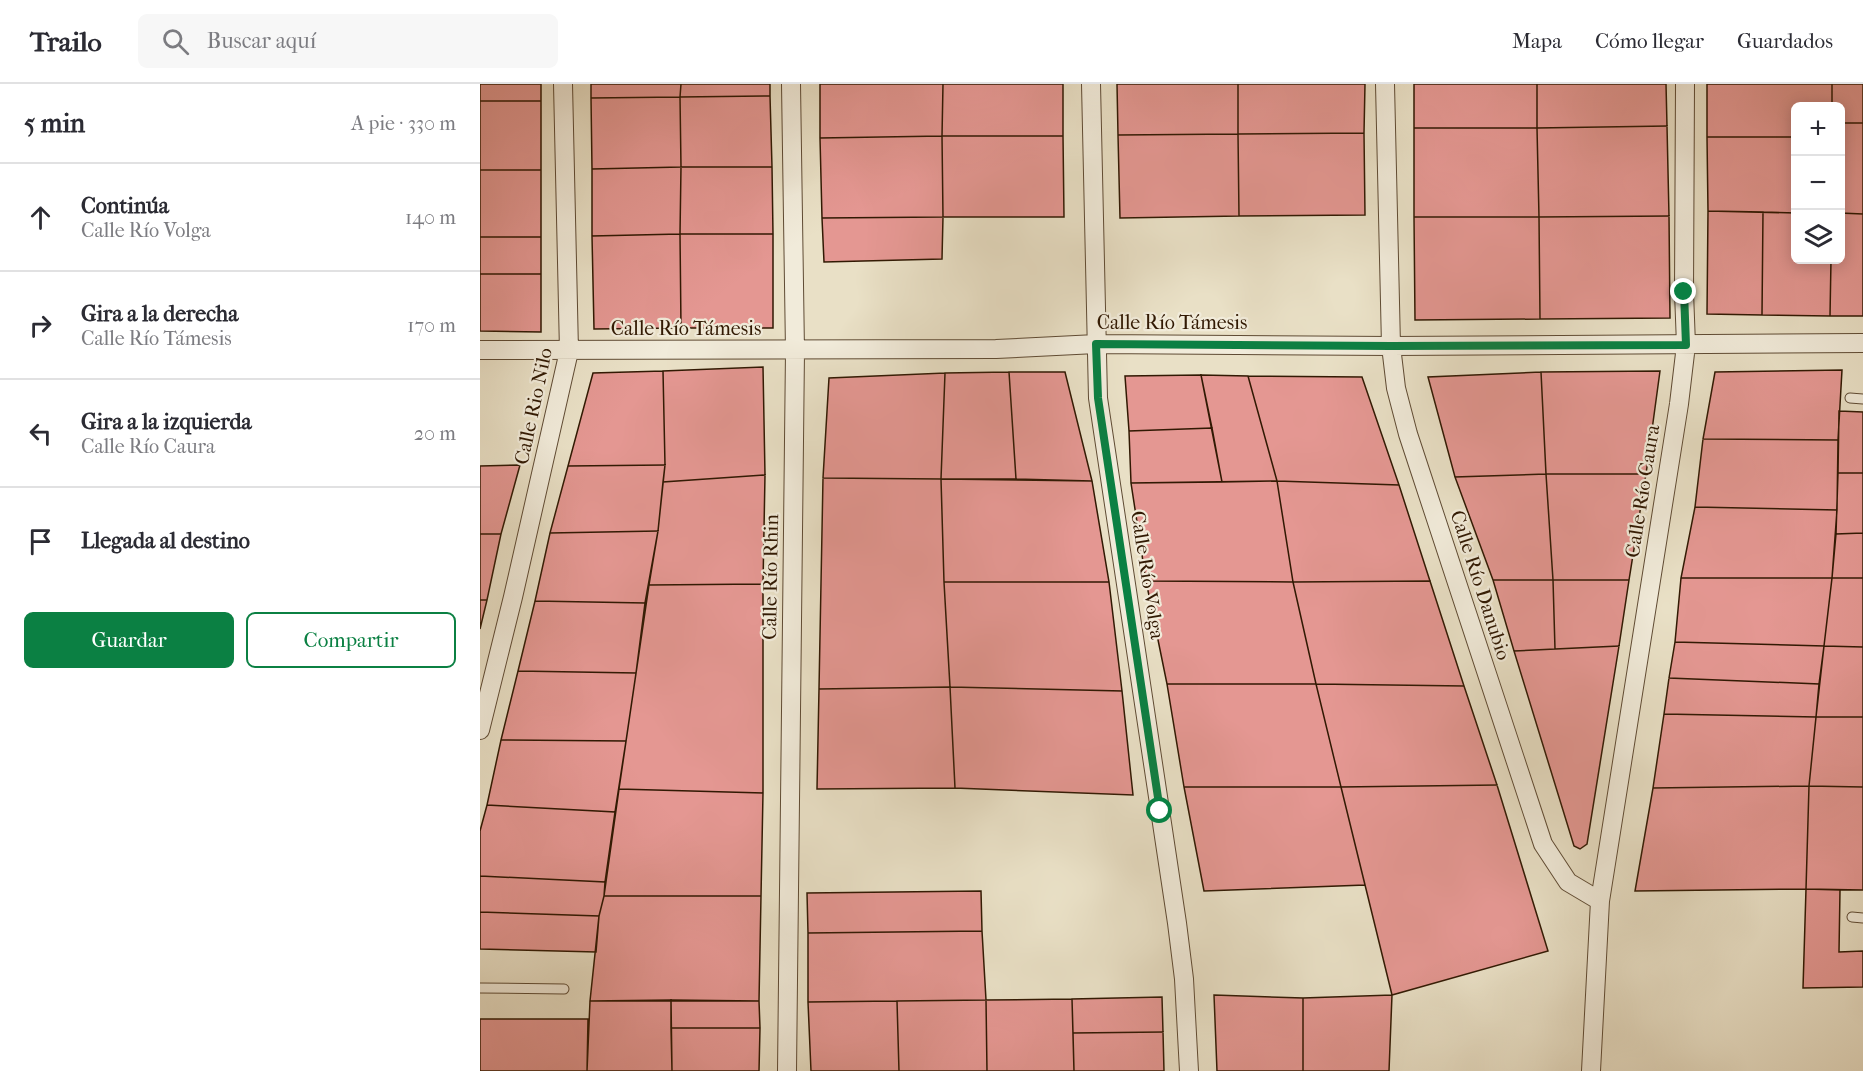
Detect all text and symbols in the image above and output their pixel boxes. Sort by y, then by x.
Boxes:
search box [138,14,558,68]
text: Trailo [30,25,102,58]
icon: search [159,25,192,58]
text: Buscar aquí [207,28,316,54]
text: Mapa [1512,29,1562,53]
text: Cómo llegar [1595,29,1704,53]
text: Guardados [1737,29,1833,53]
map controls [1791,102,1845,264]
button: + [1791,102,1845,156]
text: 5 min [24,108,85,139]
text: A pie · 330 m [351,112,456,135]
button: − [1791,156,1845,210]
text: Continúa [81,193,169,219]
icon: ahead [24,201,57,234]
text: 140 m [405,206,456,229]
button: layers [1791,210,1845,264]
text: Calle Río Volga [81,219,211,242]
route end [1670,278,1696,304]
text: Gira a la derecha [81,301,238,327]
icon: right [24,309,57,342]
street label: Calle Río Támesis [1097,311,1247,334]
text: 170 m [407,314,456,337]
street label: Calle Río Támesis [611,317,761,340]
text: Calle Río Támesis [81,327,232,350]
street label: Calle Rio Nilo [510,346,557,467]
text: Gira a la izquierda [81,409,252,435]
icon: left [24,417,57,450]
text: 20 m [414,422,456,445]
street label: Calle Río Caura [1621,422,1664,559]
text: Calle Río Caura [81,435,215,458]
street label: Calle Río Danubio [1446,507,1516,663]
street label: Calle Río Volga [1126,509,1169,642]
street label: Calle Río Rhin [758,514,783,640]
icon: arrive [24,525,57,558]
text: Llegada al destino [81,528,250,554]
button: Guardar [24,612,234,668]
button: Compartir [246,612,456,668]
route start [1146,797,1172,823]

